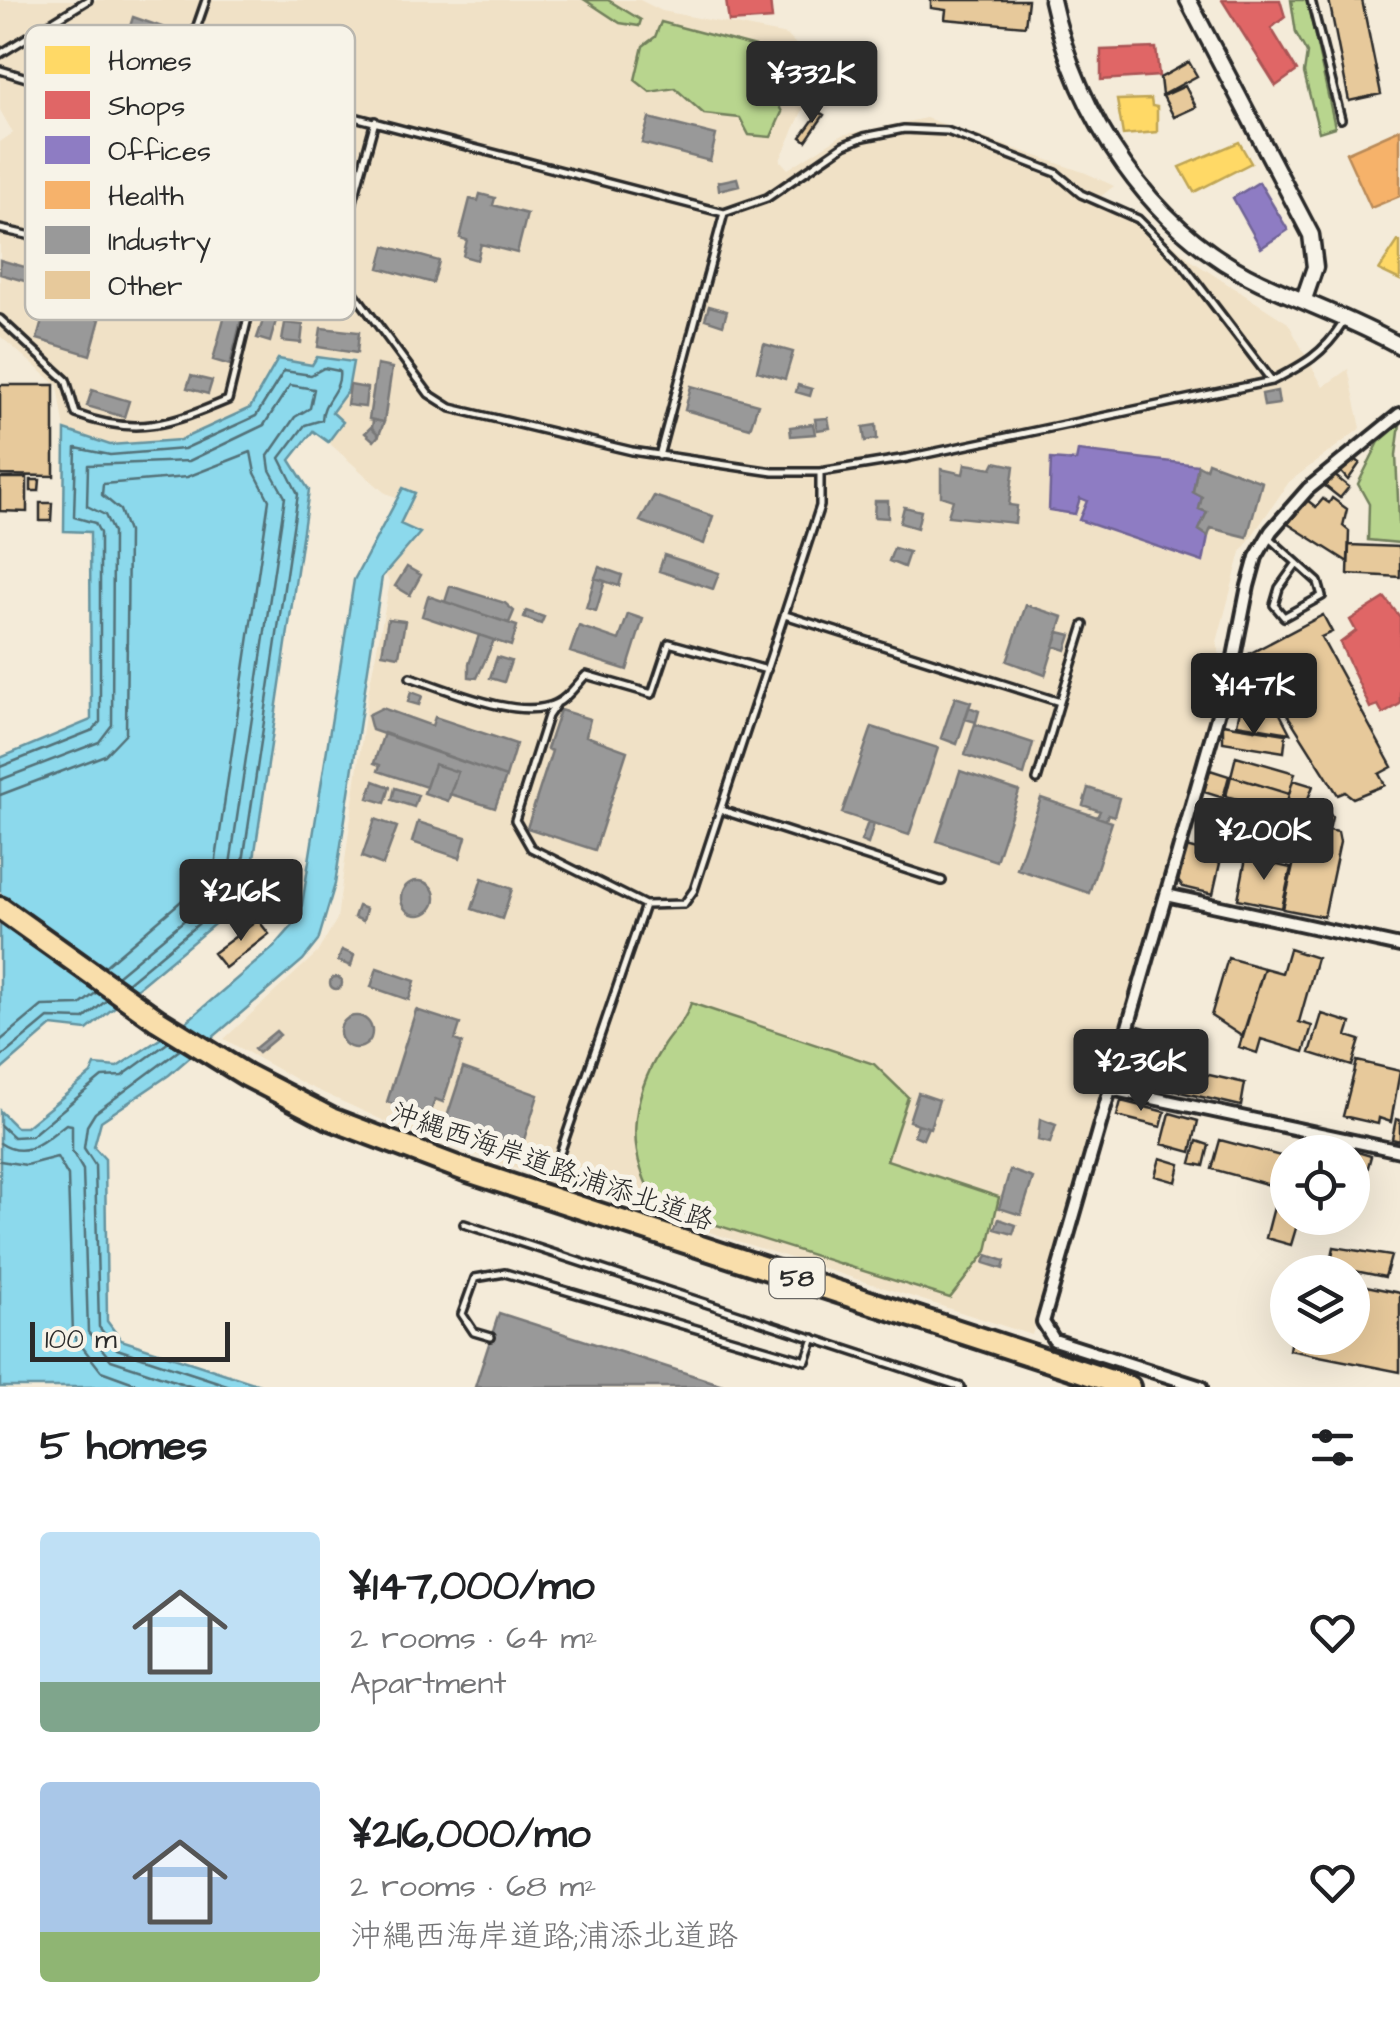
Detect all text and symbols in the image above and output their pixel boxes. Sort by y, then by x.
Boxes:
legend [25,25,355,320]
pin: ¥332K [742,41,882,126]
text: Homes [108,42,192,81]
text: ¥332K [768,51,856,96]
text: Shops [108,87,185,126]
text: Offices [108,132,211,171]
text: Health [108,177,184,216]
text: Industry [108,222,211,263]
text: Other [108,267,183,306]
pin: ¥147K [1184,653,1324,738]
text: ¥147K [1213,663,1295,708]
pin: ¥200K [1194,798,1334,883]
text: ¥200K [1216,808,1312,853]
pin: ¥216K [171,859,311,944]
text: ¥216K [202,869,280,914]
pin: ¥236K [1071,1029,1211,1114]
text: ¥236K [1095,1039,1187,1084]
street label: 沖縄西海岸道路;浦添北道路 [385,1093,719,1241]
map controls [1270,1135,1370,1355]
button: locate [1270,1135,1370,1235]
button: layers [1270,1255,1370,1355]
road number: 58 [770,1258,824,1298]
scale bar [30,1317,230,1362]
text: 100 m [45,1320,117,1359]
text: 5 homes [40,1418,207,1476]
icon: filters [1305,1420,1360,1475]
text: ¥147,000/mo [350,1558,595,1616]
icon: home [120,1572,240,1692]
icon: heart [1305,1605,1360,1660]
text: 2 rooms · 64 m² [350,1616,597,1661]
text: Apartment [350,1661,506,1706]
text: ¥216,000/mo [350,1806,591,1864]
icon: home [120,1822,240,1942]
icon: heart [1305,1855,1360,1910]
text: 2 rooms · 68 m² [350,1864,596,1909]
text: 沖縄西海岸道路;浦添北道路 [350,1914,738,1959]

